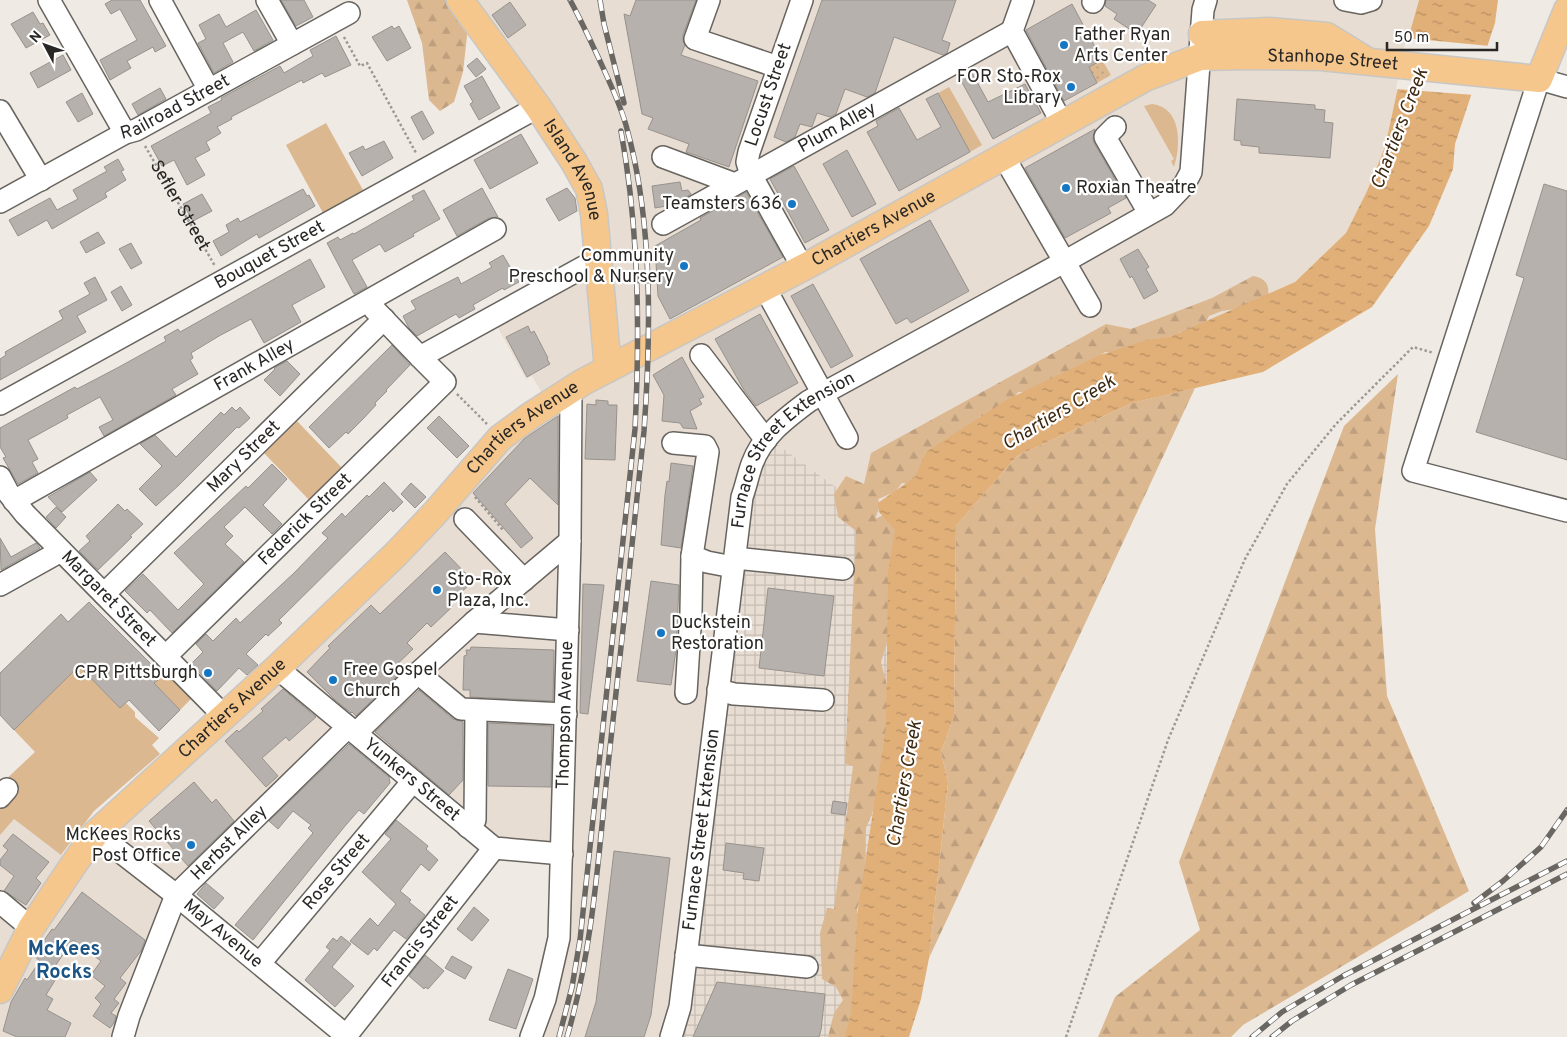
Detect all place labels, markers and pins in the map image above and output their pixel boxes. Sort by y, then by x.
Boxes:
place label: Father Ryan Arts Center [1074,24,1170,68]
marker: Father Ryan Arts Center [1058,39,1070,51]
place label: FOR Sto-Rox Library [957,66,1061,110]
marker: FOR Sto-Rox Library [1065,81,1077,93]
place label: Roxian Theatre [1076,177,1196,200]
marker: Roxian Theatre [1060,182,1072,194]
place label: Teamsters 636 [662,193,782,216]
marker: Teamsters 636 [786,198,798,210]
place label: Community Preschool & Nursery [509,245,674,289]
marker: Community Preschool & Nursery [678,260,690,272]
place label: Sto-Rox Plaza, Inc. [447,569,529,613]
marker: Sto-Rox Plaza, Inc. [431,584,443,596]
place label: Duckstein Restoration [671,612,764,656]
marker: Duckstein Restoration [655,627,667,639]
place label: Free Gospel Church [343,659,438,703]
place label: CPR Pittsburgh [74,662,198,685]
marker: CPR Pittsburgh [202,667,214,679]
marker: Free Gospel Church [327,674,339,686]
place label: McKees Rocks Post Office [65,824,181,868]
marker: McKees Rocks Post Office [185,839,197,851]

